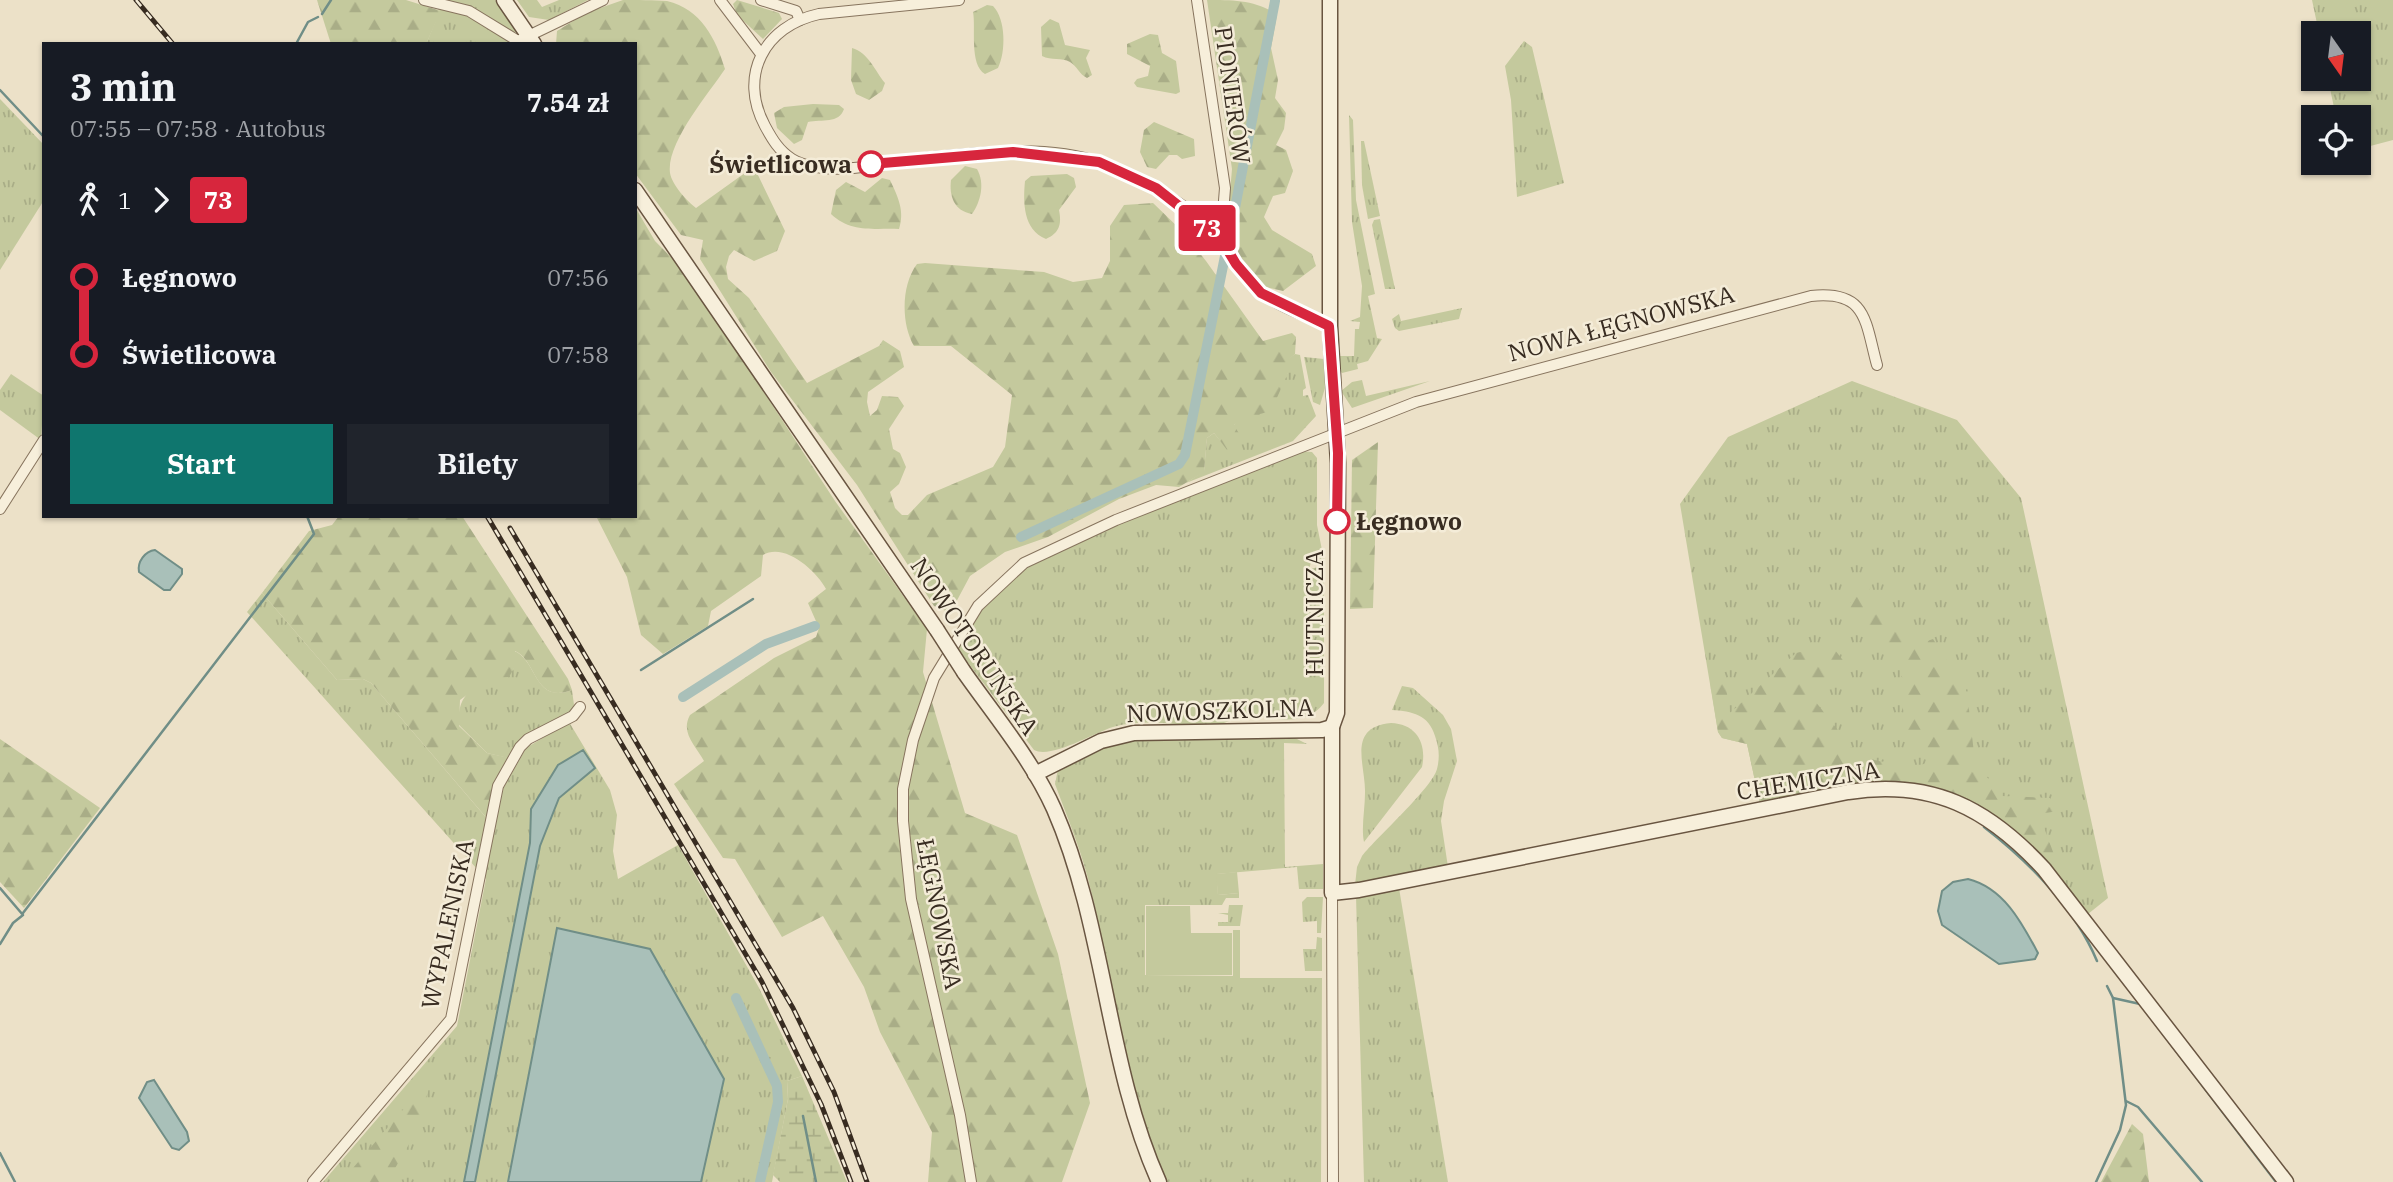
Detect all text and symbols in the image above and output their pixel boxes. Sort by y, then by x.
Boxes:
north arrow [2301,21,2371,91]
map controls [2301,21,2371,175]
street label: PIONIERÓW [1208,24,1258,166]
text: 3 min [70,62,176,111]
text: 7.54 zł [527,85,609,119]
button: locate [2301,105,2371,175]
text: 07:55 – 07:58 · Autobus [70,113,326,143]
place label: Świetlicowa [709,148,852,180]
marker: Świetlicowa [858,151,884,177]
icon: walk [70,181,108,219]
icon: forward [142,181,180,219]
text: 73 [204,184,233,216]
text: 1 [118,185,132,215]
line badge: 73 [1176,205,1238,251]
text: 73 [1193,212,1221,244]
text: Łęgnowo [122,260,237,294]
text: 07:56 [547,262,609,292]
street label: NOWA ŁĘGNOWSKA [1504,277,1738,369]
text: Świetlicowa [122,337,277,371]
text: 07:58 [547,339,609,369]
button: Start [70,424,333,504]
button: Bilety [347,424,609,504]
place label: Łęgnowo [1356,505,1462,537]
marker: Łęgnowo [1324,508,1350,534]
street label: HUTNICZA [1298,549,1330,676]
street label: NOWOTORUŃSKA [904,551,1047,741]
street label: NOWOSZKOLNA [1126,691,1315,729]
street label: CHEMICZNA [1734,753,1882,807]
street label: WYPALENISKA [413,835,481,1012]
street label: ŁĘGNOWSKA [910,836,970,993]

